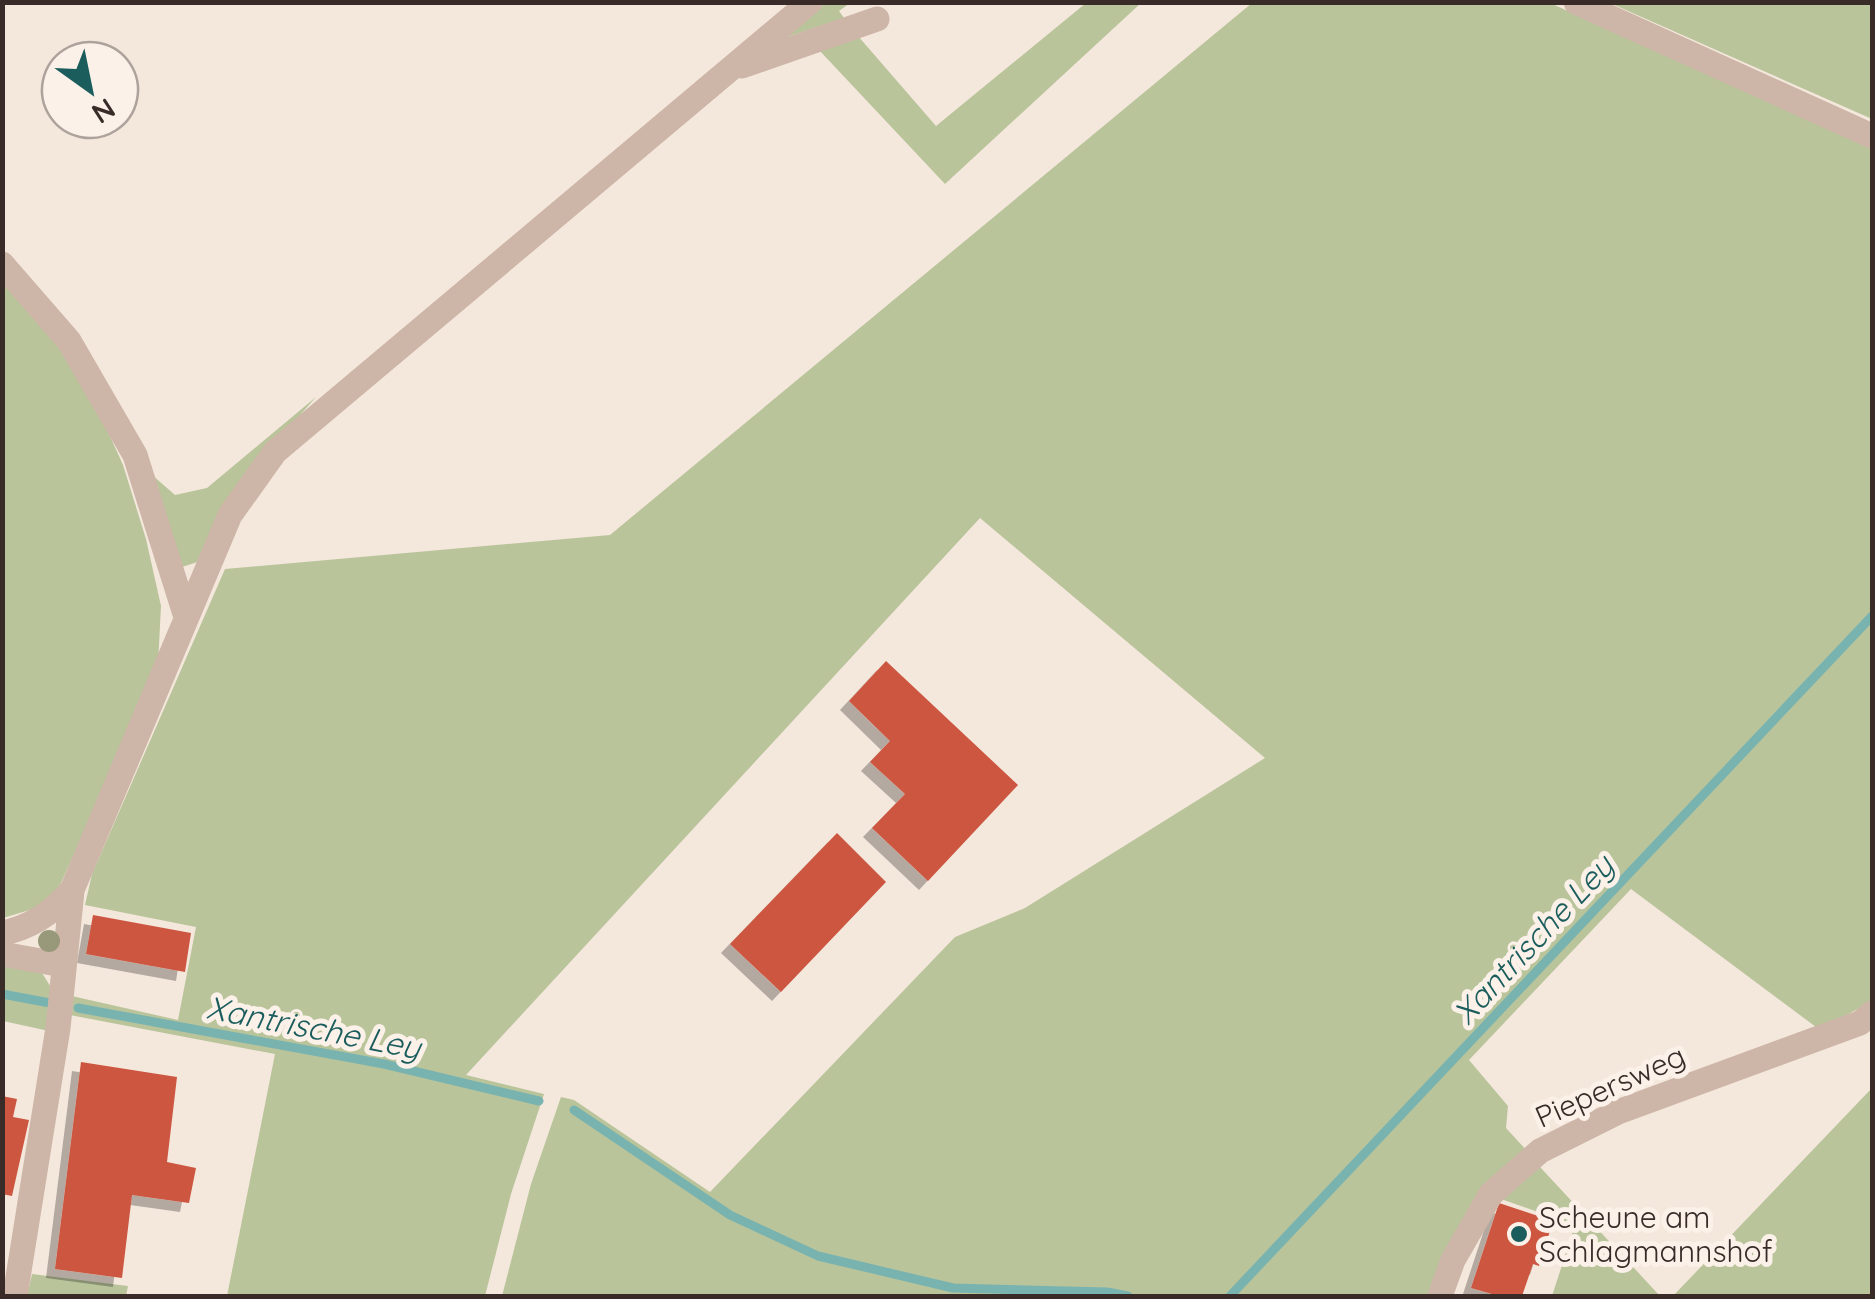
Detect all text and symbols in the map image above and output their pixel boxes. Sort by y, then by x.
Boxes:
north arrow [40,40,140,140]
text: N [86,91,122,132]
water label: Xantrische Ley [1444,845,1623,1032]
water label: Xantrische Ley [204,987,426,1068]
street label: Piepersweg [1529,1036,1691,1136]
place label: Scheune am Schlagmannshof [1539,1198,1773,1270]
marker: Scheune am Schlagmannshof [1508,1223,1530,1245]

